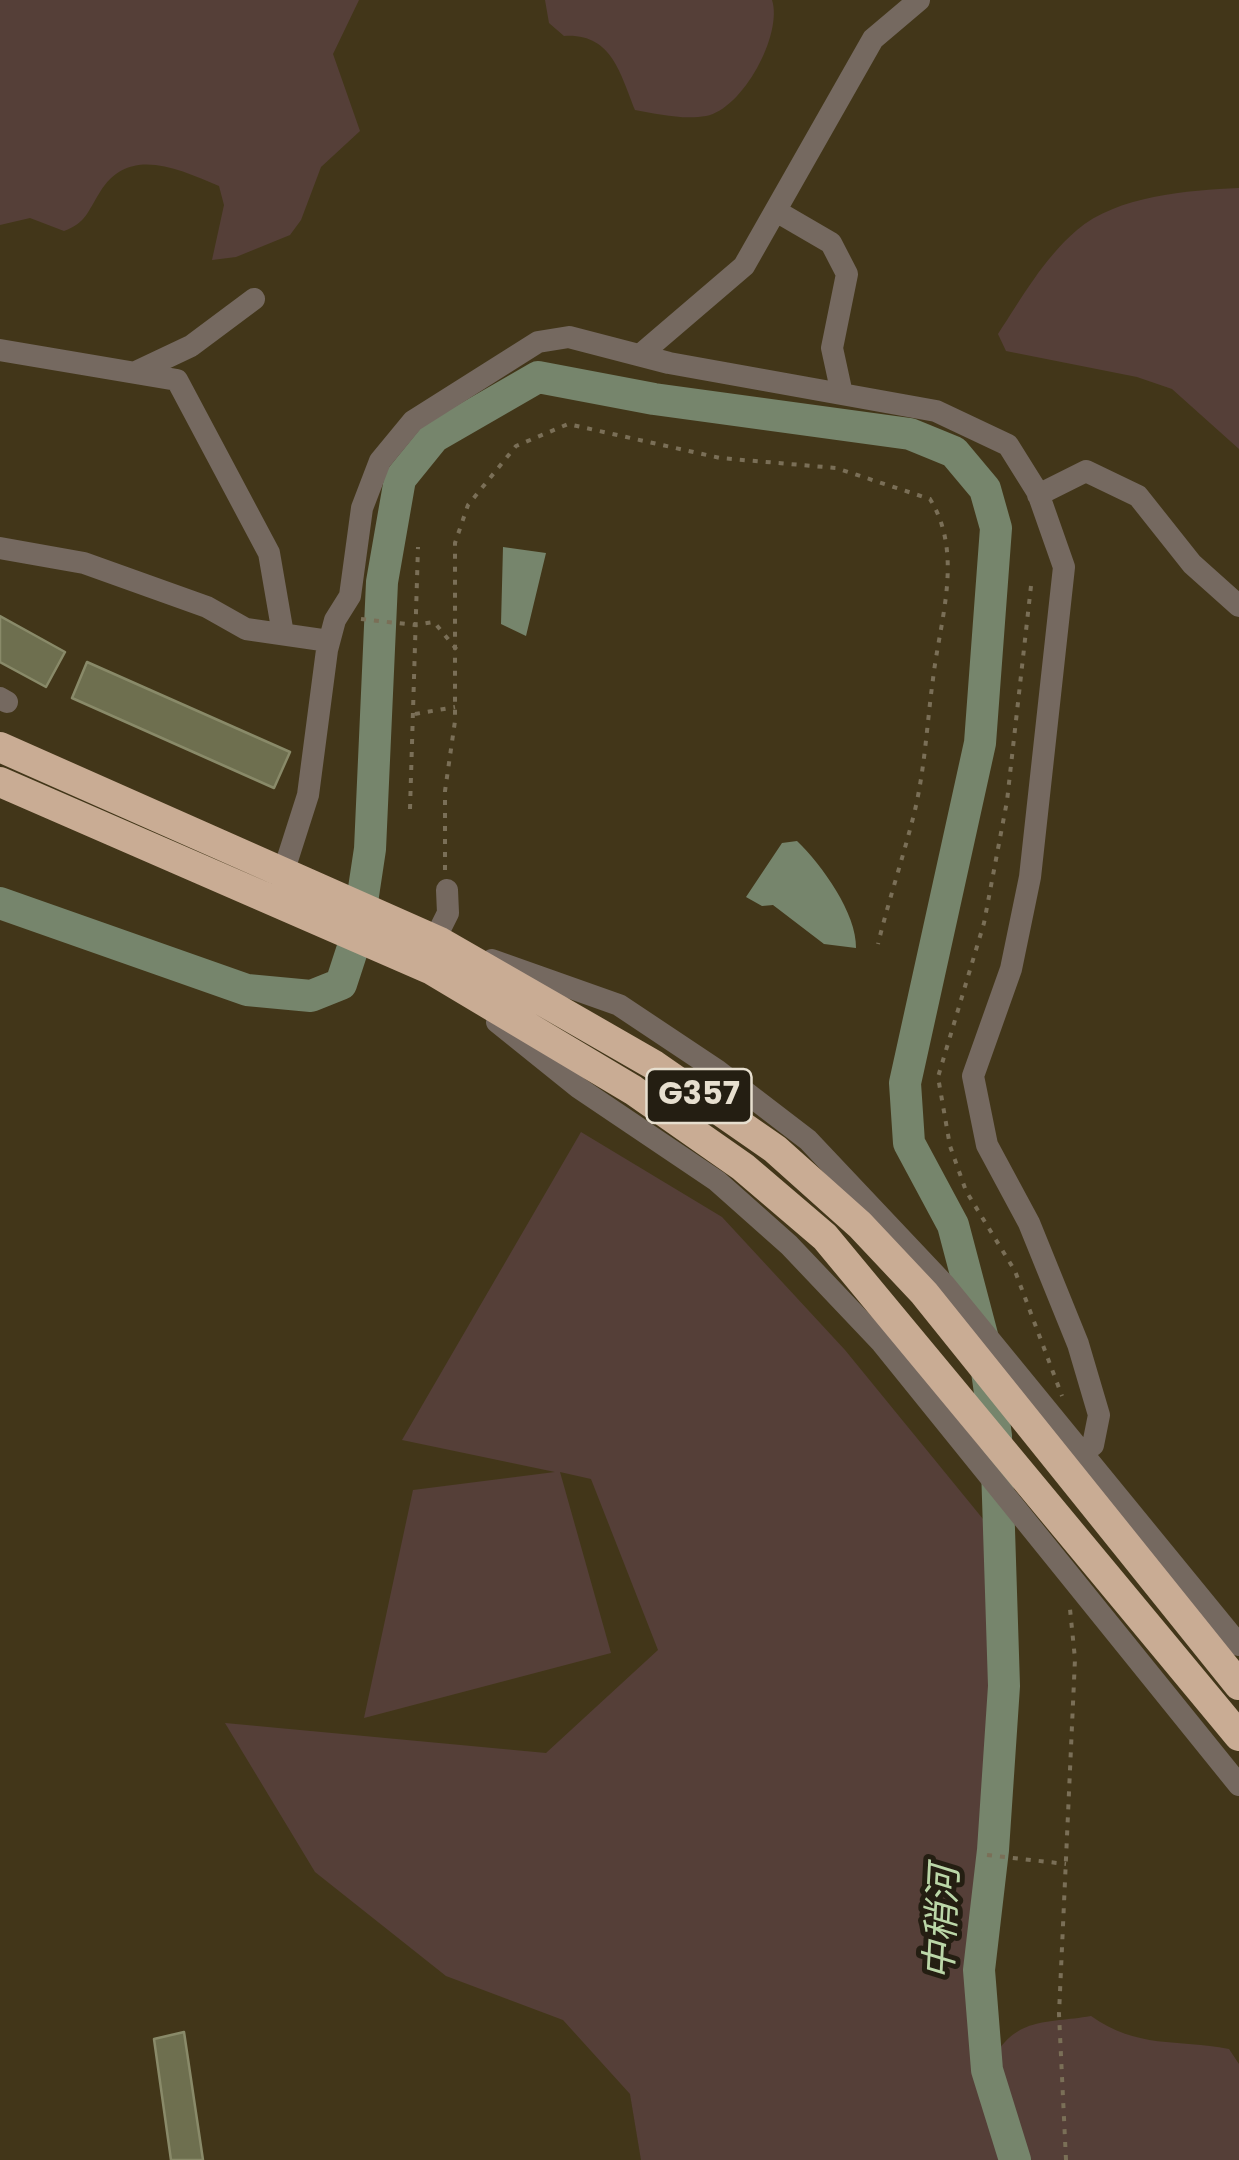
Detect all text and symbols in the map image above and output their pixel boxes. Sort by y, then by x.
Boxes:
road number: G357 [646,1069,752,1123]
water label: 中稍河 [919,1865,971,1981]

